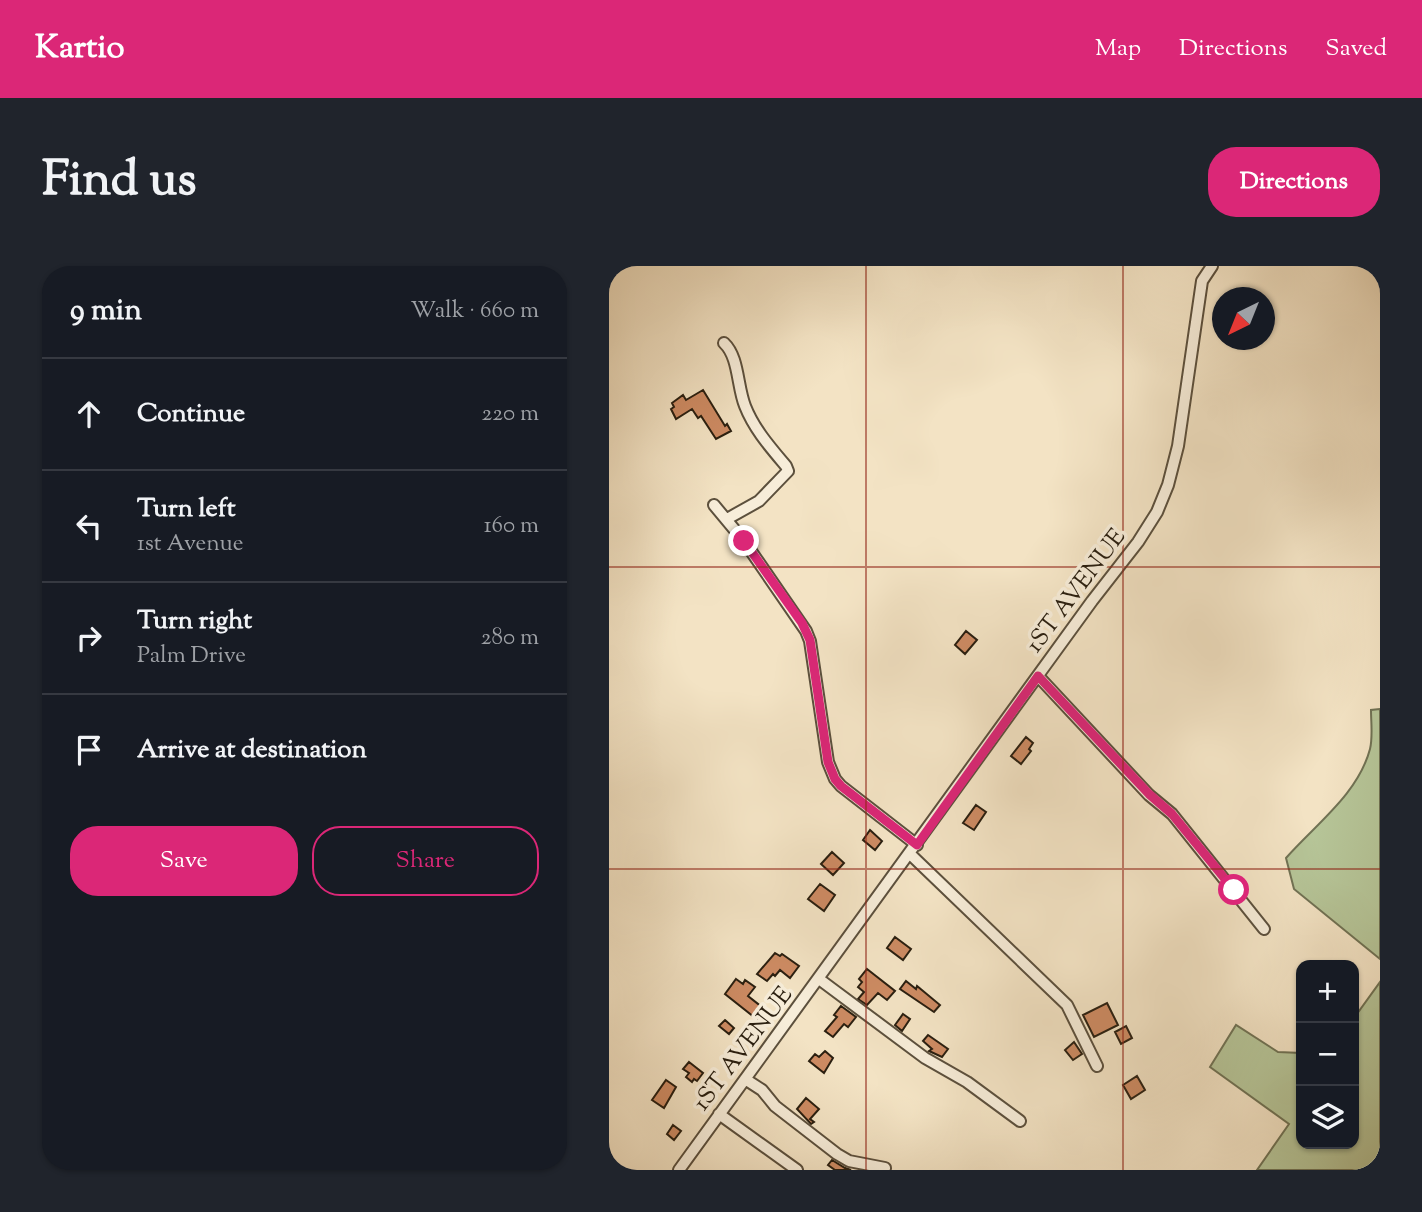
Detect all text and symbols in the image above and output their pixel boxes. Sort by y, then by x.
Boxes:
text: Kartio [35,25,125,73]
text: Map [1095,32,1141,66]
text: Directions [1179,32,1287,66]
text: Saved [1325,32,1387,66]
text: Find us [42,147,196,217]
button: Directions [1208,147,1380,217]
north arrow [1212,287,1275,350]
text: 9 min [70,290,142,333]
text: Walk · 660 m [410,295,539,328]
icon: ahead [70,395,108,433]
text: Continue [137,396,245,433]
text: 220 m [481,398,539,431]
text: Turn left [137,491,236,528]
icon: left [70,507,108,545]
text: 160 m [484,510,539,543]
street label: 1ST AVENUE [1019,522,1135,660]
route end [728,525,759,556]
text: 1st Avenue [137,528,243,561]
text: Turn right [137,603,252,640]
icon: right [70,619,108,657]
text: 280 m [481,622,539,655]
text: Palm Drive [137,640,246,673]
icon: arrive [70,731,108,769]
text: Arrive at destination [137,732,367,769]
button: Save [70,826,298,896]
button: Share [312,826,539,896]
route start [1218,874,1249,905]
map controls [1296,960,1359,1149]
button: + [1296,960,1359,1023]
street label: 1ST AVENUE [686,980,802,1118]
button: − [1296,1023,1359,1086]
button: layers [1296,1086,1359,1149]

